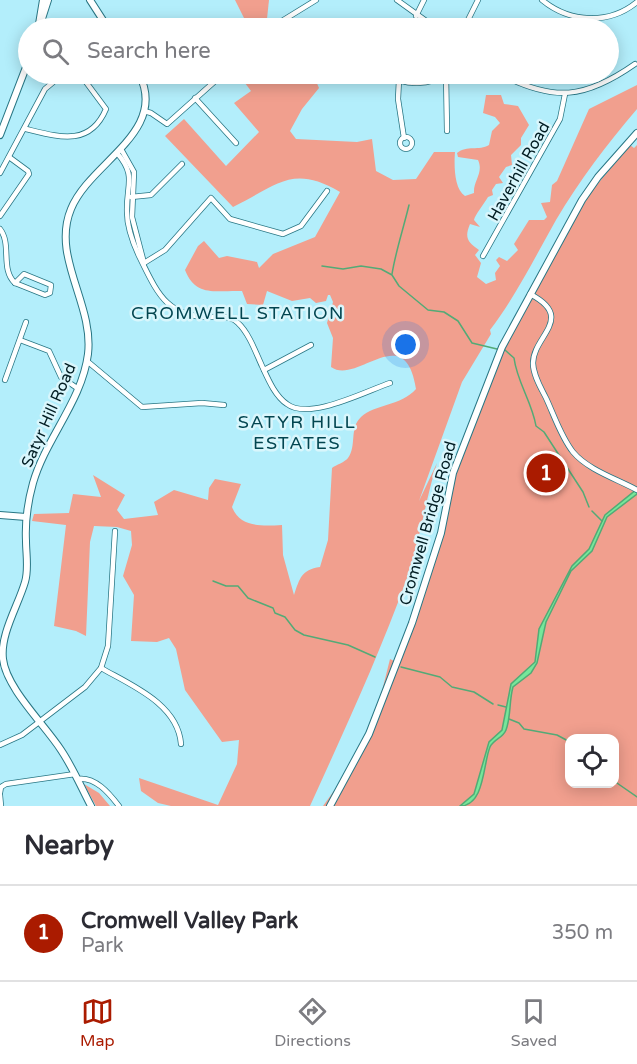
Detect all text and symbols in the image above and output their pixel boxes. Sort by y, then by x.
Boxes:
search box [18,18,619,84]
icon: search [39,35,72,68]
text: Search here [87,38,211,64]
street label: Haverhill Road [483,118,554,225]
district label: CROMWELL STATION [131,302,345,324]
your location [391,330,420,359]
street label: Satyr Hill Road [17,360,81,471]
district label: SATYR HILL ESTATES [238,411,356,454]
street label: Cromwell Bridge Road [395,439,461,608]
pin: 1 [526,450,566,496]
map controls [565,734,619,788]
button: locate [565,734,619,788]
text: Nearby [24,830,114,861]
text: Cromwell Valley Park [81,908,298,934]
text: 1 [37,921,50,945]
text: 350 m [552,921,613,945]
text: Park [81,934,124,958]
tab: Map [80,995,114,1051]
tab: Directions [274,995,351,1051]
tab: Saved [511,995,557,1051]

